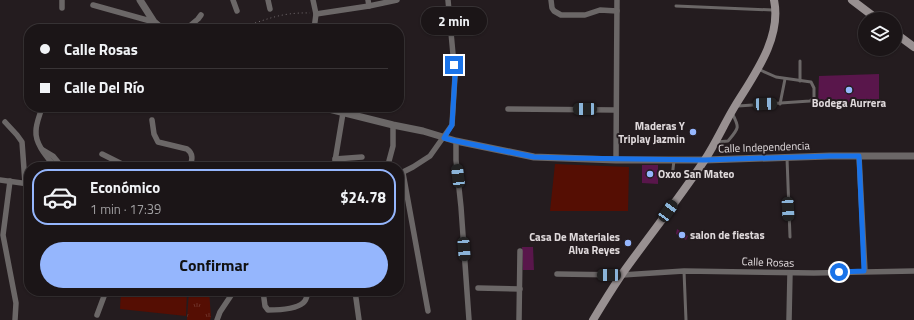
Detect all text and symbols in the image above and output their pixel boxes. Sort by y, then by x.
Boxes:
callout: 2 min [421,7,487,35]
text: 2 min [438,11,470,31]
map controls [858,12,902,56]
button: layers [858,12,902,56]
text: Calle Rosas [64,38,138,61]
route end [445,56,463,74]
text: Calle Del Río [64,76,145,99]
marker: Bodega Aurrera [844,85,854,95]
place label: Bodega Aurrera [812,95,887,111]
car [753,98,777,110]
car [573,103,597,115]
place label: Maderas Y Triplay Jazmin [618,118,686,147]
marker: Maderas Y Triplay Jazmin [688,127,698,137]
street label: Calle Independencia [718,137,811,157]
car [451,163,465,189]
place label: Oxxo San Mateo [658,166,735,182]
marker: Oxxo San Mateo [645,169,655,179]
text: Económico [90,176,160,199]
icon: car [42,179,78,215]
text: $24.78 [340,186,386,209]
car [781,197,795,221]
car [656,198,680,224]
text: 1 min · 17:39 [90,199,161,219]
place label: salon de fiestas [690,227,765,243]
place label: Casa De Materiales Alva Reyes [529,229,620,258]
marker: salon de fiestas [677,230,687,240]
car [457,237,471,261]
marker: Casa De Materiales Alva Reyes [623,238,633,248]
button: Confirmar [40,242,388,288]
street label: Calle Rosas [741,253,795,271]
route start [830,263,848,281]
car [597,269,621,281]

